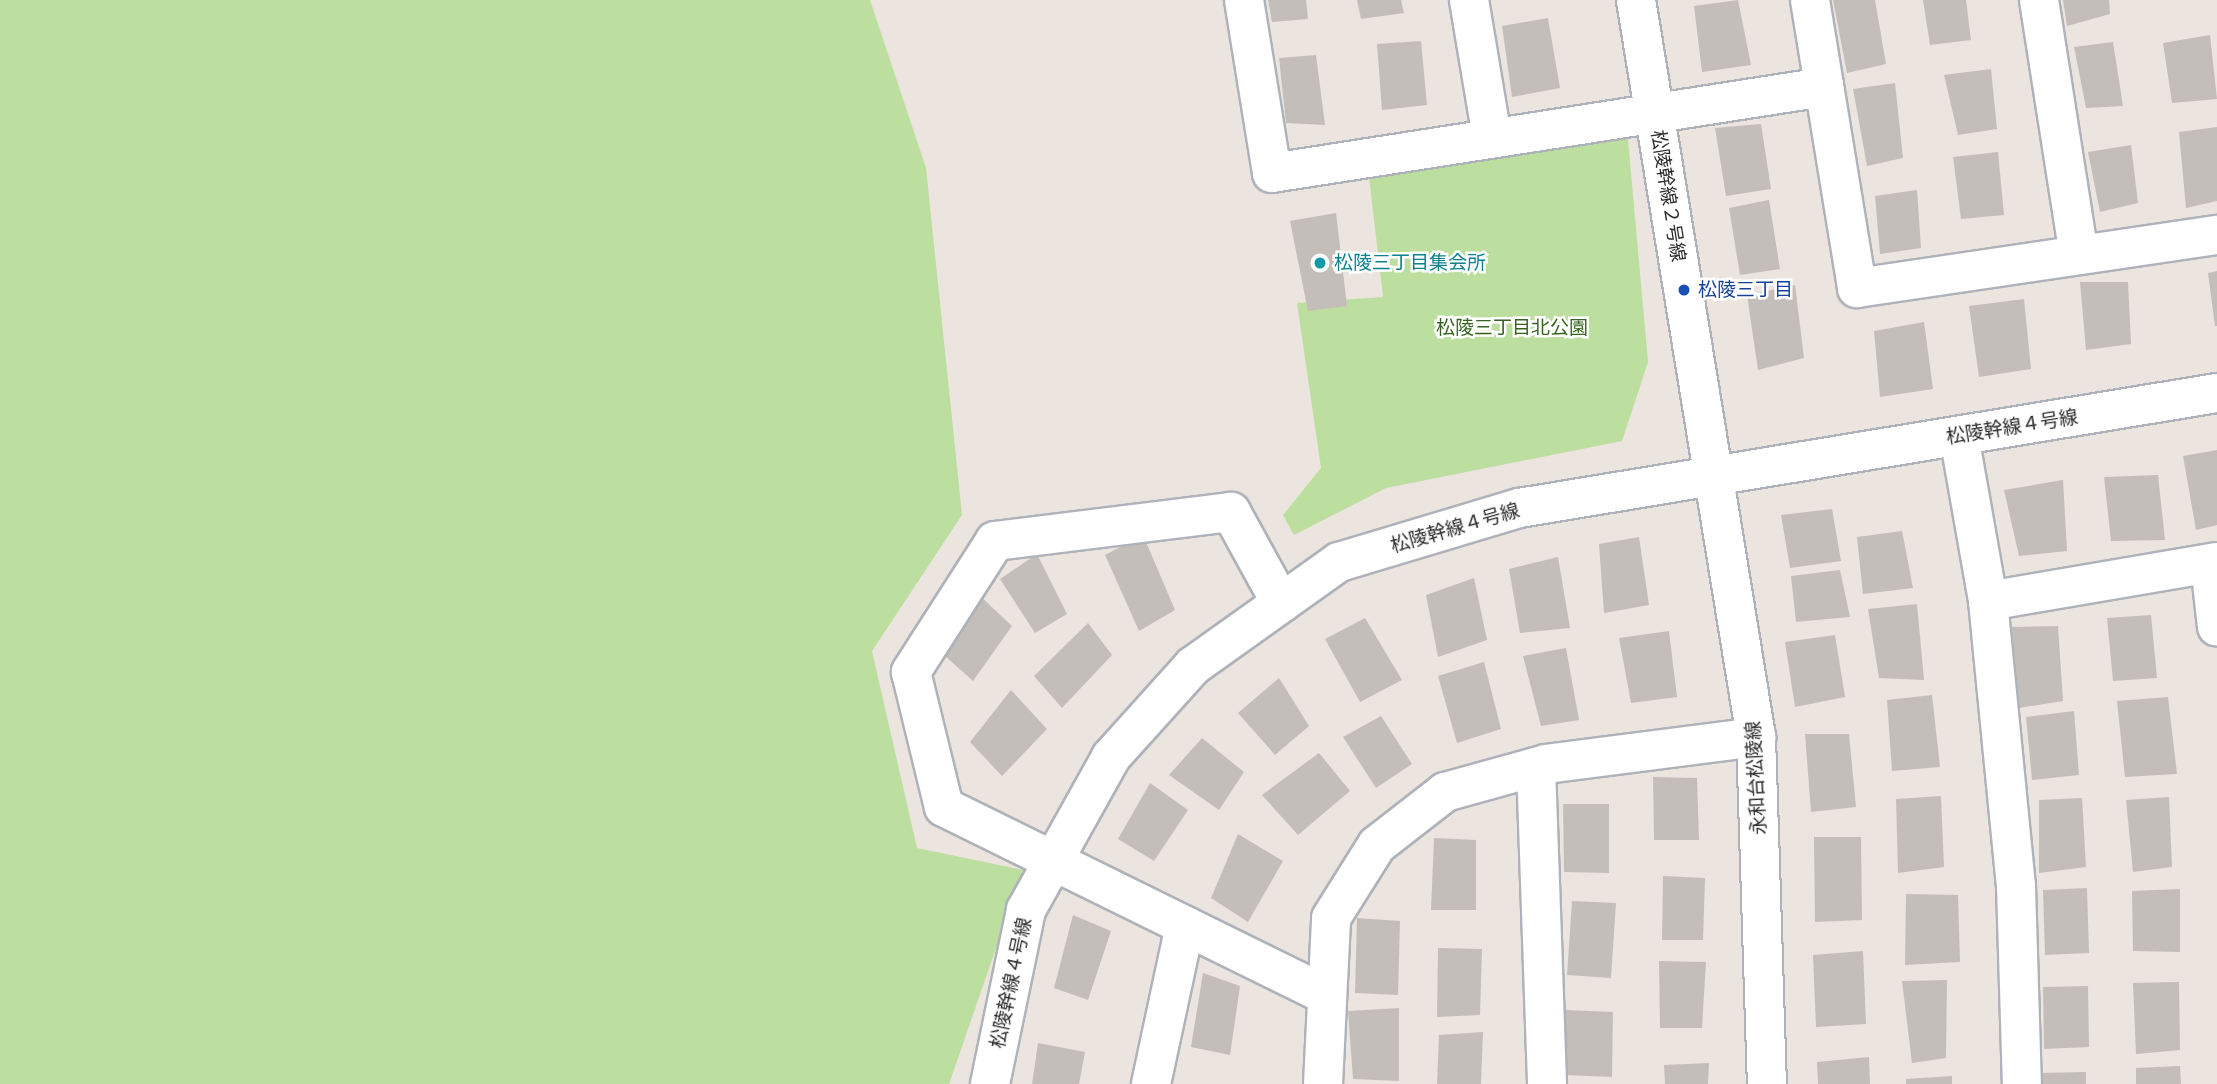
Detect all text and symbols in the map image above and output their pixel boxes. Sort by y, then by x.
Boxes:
street label: 松陵幹線２号線 [1646,129,1690,263]
place label: 松陵三丁目集会所 [1334,252,1486,274]
marker: 松陵三丁目集会所 [1312,255,1328,271]
place label: 松陵三丁目 [1698,279,1793,301]
marker: 松陵三丁目 [1676,282,1692,298]
park label: 松陵三丁目北公園 [1436,317,1588,339]
street label: 松陵幹線４号線 [1945,405,2079,449]
street label: 松陵幹線４号線 [1388,499,1522,557]
street label: 永和台松陵線 [1742,720,1770,836]
street label: 松陵幹線４号線 [986,916,1036,1050]

